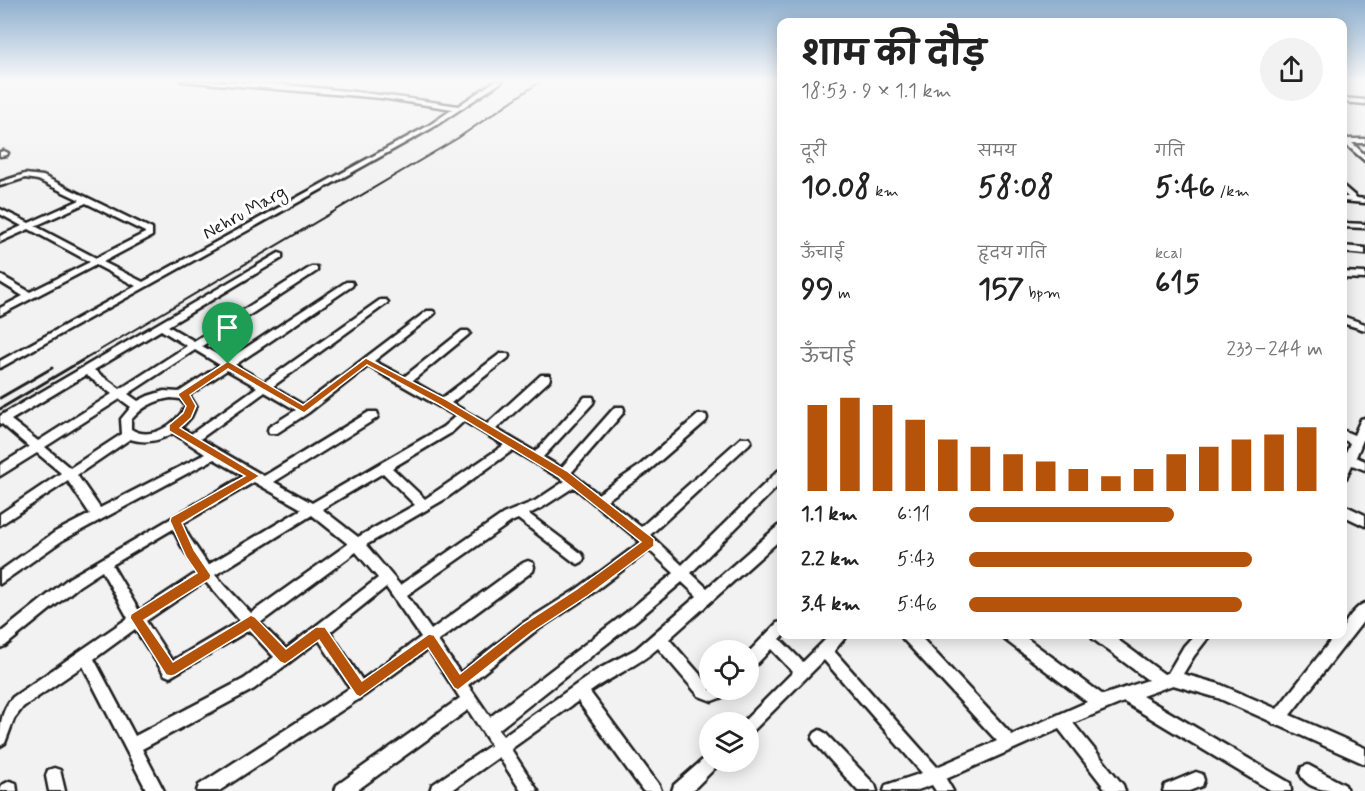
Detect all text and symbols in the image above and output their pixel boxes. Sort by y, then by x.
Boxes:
text: शाम की दौड़ [801,33,986,77]
button: share [1260,38,1323,101]
text: 18:53 · 9 × 1.1 km [801,78,952,105]
text: दूरी [801,141,826,162]
text: समय [978,141,1016,162]
text: गति [1155,141,1184,162]
text: 10.08 [801,168,871,207]
text: 58:08 [978,168,1054,207]
text: 5:46 [1155,168,1215,207]
street label: Nehru Marg [198,180,291,247]
text: km [871,181,899,202]
text: /km [1215,181,1250,202]
text: ऊँचाई [801,243,844,264]
text: हृदय गति [978,243,1046,264]
text: kcal [1155,243,1182,264]
text: 615 [1155,264,1200,303]
text: 99 [801,270,834,309]
text: 157 [978,270,1024,309]
text: m [834,283,851,304]
text: bpm [1024,283,1061,304]
pin [202,302,253,364]
icon: arrive [211,311,244,344]
text: 233–244 m [1226,336,1323,363]
text: ऊँचाई [801,343,855,370]
text: 1.1 km [801,501,858,528]
text: 6:11 [897,501,930,528]
text: 2.2 km [801,546,859,573]
text: 5:43 [897,546,934,573]
text: 3.4 km [801,591,860,618]
text: 5:46 [897,591,937,618]
map controls [699,640,759,772]
button: locate [699,640,759,700]
button: layers [699,712,759,772]

